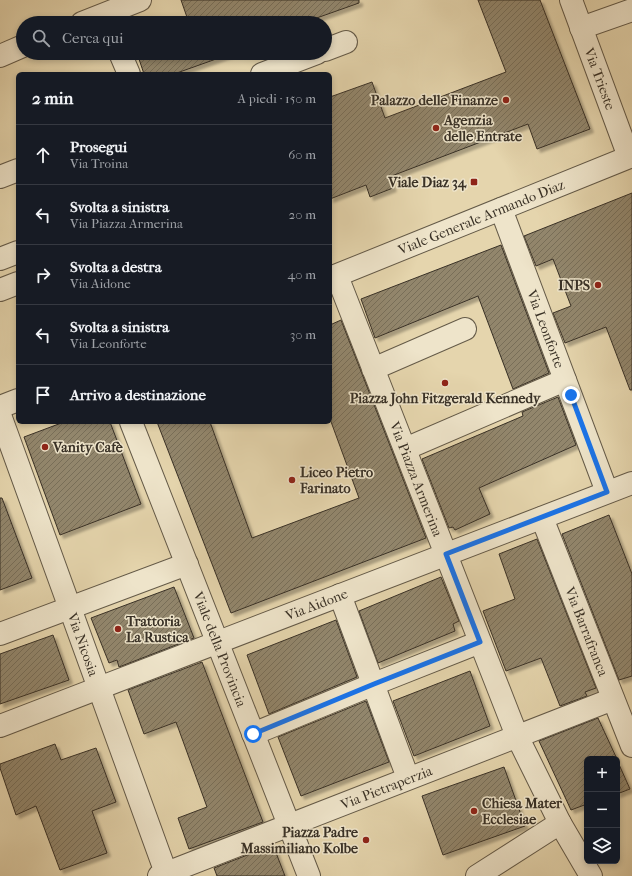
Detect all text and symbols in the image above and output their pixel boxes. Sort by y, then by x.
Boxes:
search box [16,16,332,60]
icon: search [30,27,52,49]
text: Cerca qui [62,29,123,47]
street label: Via Trieste [580,44,619,112]
text: 2 min [32,88,73,108]
text: A piedi · 150 m [238,91,316,106]
place label: Palazzo delle Finanze [371,92,498,109]
marker: Palazzo delle Finanze [501,95,511,105]
place label: Agenzia delle Entrate [443,112,522,145]
marker: Agenzia delle Entrate [431,123,441,133]
text: Prosegui [70,138,127,156]
icon: ahead [32,144,54,166]
text: 60 m [288,147,316,162]
text: Via Troina [70,156,128,171]
place label: Viale Diaz 34 [387,174,467,191]
street label: Viale Generale Armando Diaz [395,176,567,259]
marker: Viale Diaz 34 [469,177,479,187]
text: Svolta a sinistra [70,198,169,216]
icon: left [32,204,54,226]
text: 20 m [289,207,316,222]
text: Via Piazza Armerina [70,216,183,231]
text: Svolta a destra [70,258,162,276]
icon: right [32,264,54,286]
text: 40 m [288,267,316,282]
text: Via Aidone [70,276,131,291]
place label: INPS [558,277,590,294]
marker: INPS [593,280,603,290]
street label: Via Leonforte [523,286,568,371]
text: Svolta a sinistra [70,318,169,336]
icon: left [32,324,54,346]
text: 30 m [290,327,316,342]
text: Via Leonforte [70,336,147,351]
marker: Piazza John Fitzgerald Kennedy [440,378,450,388]
icon: arrive [32,384,54,406]
text: Arrivo a destinazione [70,386,206,404]
route end [562,386,580,404]
place label: Piazza John Fitzgerald Kennedy [350,390,542,407]
street label: Via Piazza Armerina [386,418,447,539]
place label: Vanity Cafè [52,439,123,456]
marker: Vanity Cafè [40,442,50,452]
place label: Liceo Pietro Farinato [299,464,373,497]
marker: Liceo Pietro Farinato [287,475,297,485]
street label: Via Barrafranca [561,583,612,679]
street label: Via Aidone [282,585,350,624]
street label: Viale della Provincia [189,588,251,710]
street label: Via Nicosia [64,609,103,679]
place label: Trattoria La Rustica [125,613,189,646]
marker: Trattoria La Rustica [113,624,123,634]
route start [244,725,262,743]
map controls [584,756,620,864]
button: + [584,756,620,792]
street label: Via Pietraperzia [337,762,435,813]
button: − [584,792,620,828]
place label: Chiesa Mater Ecclesiae [482,795,563,828]
marker: Chiesa Mater Ecclesiae [469,806,479,816]
place label: Piazza Padre Massimiliano Kolbe [240,824,358,857]
button: layers [584,828,620,864]
marker: Piazza Padre Massimiliano Kolbe [361,835,371,845]

